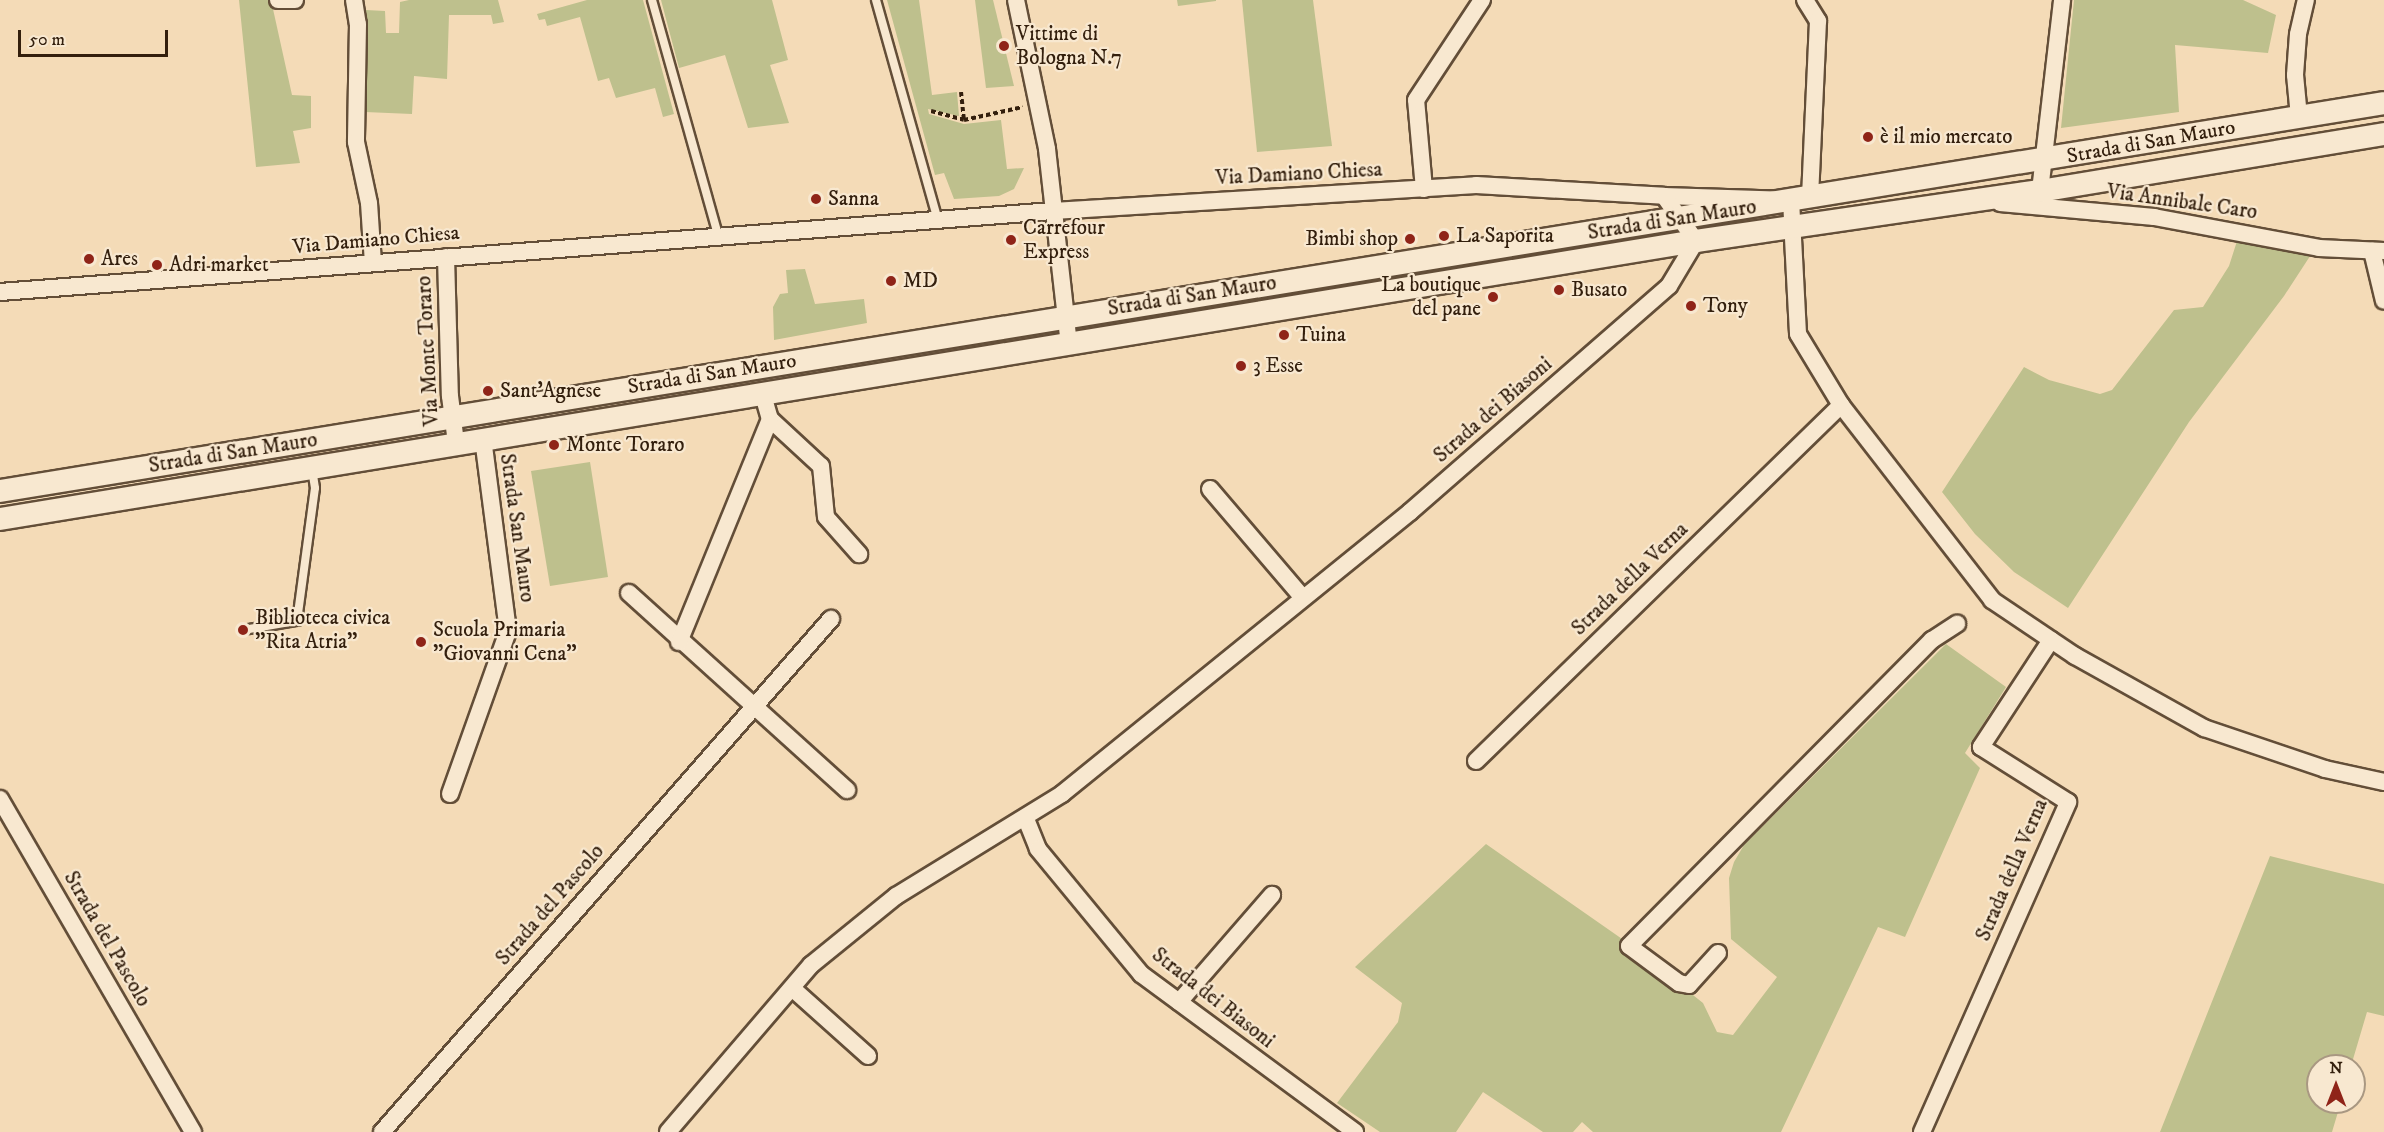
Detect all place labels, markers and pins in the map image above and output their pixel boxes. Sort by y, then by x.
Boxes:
place label: Vittime di Bologna N.7 [1016,21,1122,71]
marker: Vittime di Bologna N.7 [997,39,1011,53]
place label: è il mio mercato [1880,124,2012,150]
marker: è il mio mercato [1861,130,1875,144]
place label: Sanna [828,186,879,212]
marker: Sanna [809,192,823,206]
place label: Carrefour Express [1023,215,1105,265]
place label: La Saporita [1456,223,1554,249]
place label: Bimbi shop [1305,226,1398,252]
marker: La Saporita [1437,229,1451,243]
marker: Bimbi shop [1403,232,1417,246]
marker: Carrefour Express [1004,233,1018,247]
place label: Ares [101,246,138,272]
marker: Ares [82,252,96,266]
place label: Adri market [169,252,269,278]
marker: Adri market [150,258,164,272]
place label: MD [903,268,938,294]
place label: La boutique del pane [1381,272,1481,322]
marker: MD [884,274,898,288]
place label: Busato [1571,277,1627,303]
marker: Busato [1552,283,1566,297]
marker: La boutique del pane [1486,290,1500,304]
place label: Tony [1703,293,1748,319]
marker: Tony [1684,299,1698,313]
place label: Tuina [1296,322,1346,348]
marker: Tuina [1277,328,1291,342]
place label: 3 Esse [1253,353,1303,379]
marker: 3 Esse [1234,359,1248,373]
place label: Sant'Agnese [500,378,601,404]
marker: Sant'Agnese [481,384,495,398]
place label: Monte Toraro [566,432,684,458]
marker: Monte Toraro [547,438,561,452]
place label: Biblioteca civica "Rita Atria" [255,605,390,655]
place label: Scuola Primaria "Giovanni Cena" [433,617,577,667]
marker: Biblioteca civica "Rita Atria" [236,623,250,637]
marker: Scuola Primaria "Giovanni Cena" [414,635,428,649]

